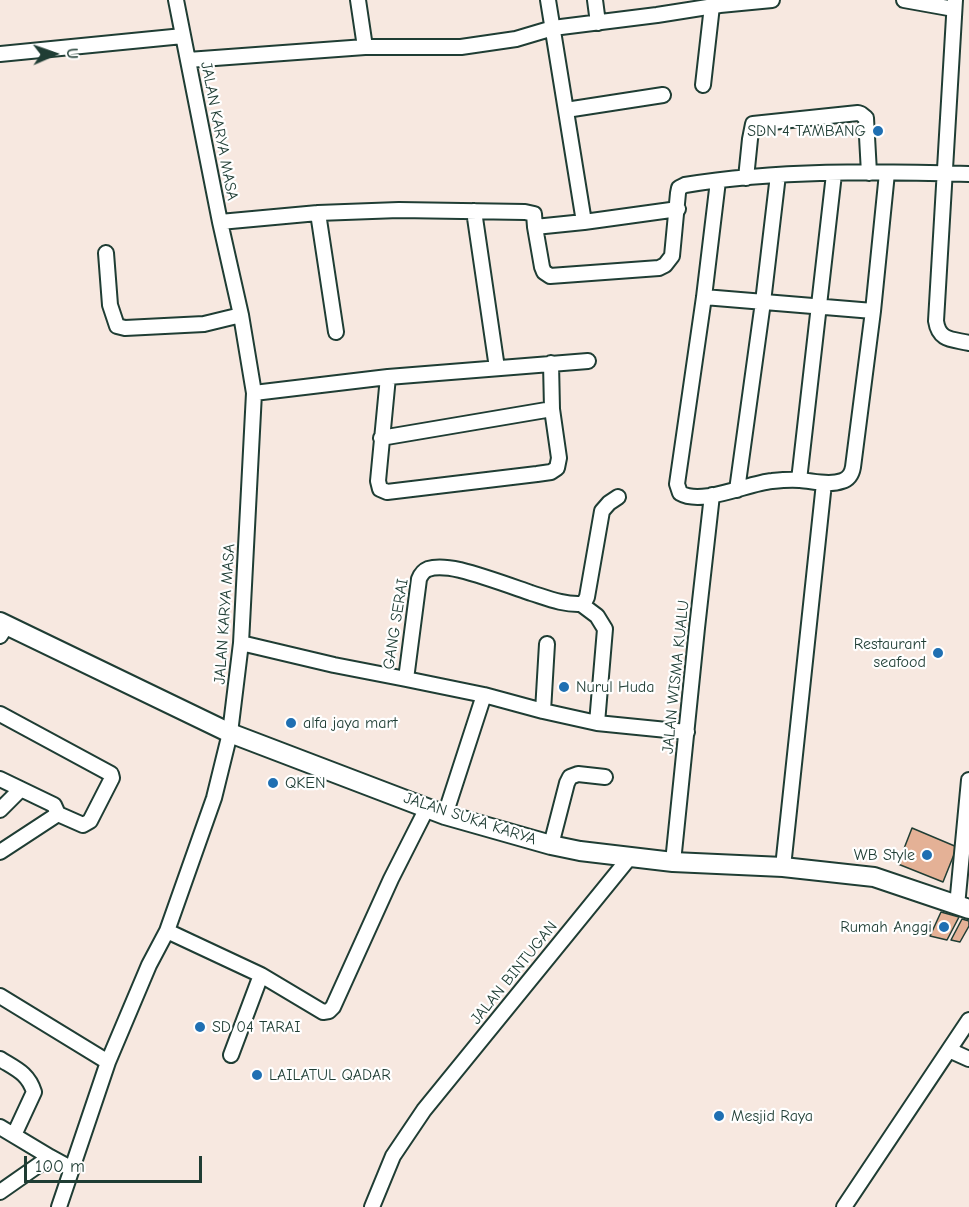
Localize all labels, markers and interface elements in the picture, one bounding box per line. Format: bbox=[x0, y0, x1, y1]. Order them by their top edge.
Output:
north arrow bbox=[24, 24, 84, 84]
text: U bbox=[63, 48, 81, 59]
street label: JALAN KARYA MASA bbox=[196, 60, 242, 202]
place label: SDN 4 TAMBANG bbox=[747, 121, 866, 141]
marker: SDN 4 TAMBANG bbox=[871, 124, 885, 138]
street label: JALAN KARYA MASA bbox=[211, 543, 239, 685]
street label: GANG SERAI bbox=[379, 577, 413, 671]
street label: JALAN WISMA KUALU bbox=[658, 599, 694, 755]
place label: Restaurant seafood bbox=[854, 634, 926, 672]
marker: Restaurant seafood bbox=[931, 646, 945, 660]
place label: Nurul Huda bbox=[576, 677, 655, 697]
marker: Nurul Huda bbox=[557, 680, 571, 694]
place label: alfa jaya mart bbox=[303, 713, 397, 733]
marker: alfa jaya mart bbox=[284, 716, 298, 730]
place label: QKEN bbox=[285, 773, 325, 793]
marker: QKEN bbox=[266, 776, 280, 790]
street label: JALAN SUKA KARYA bbox=[401, 788, 539, 850]
place label: WB Style bbox=[854, 845, 915, 865]
marker: WB Style bbox=[920, 848, 934, 862]
place label: Rumah Anggi bbox=[840, 917, 932, 937]
street label: JALAN BINTUGAN bbox=[467, 918, 561, 1028]
marker: Rumah Anggi bbox=[937, 920, 951, 934]
place label: SD 04 TARAI bbox=[212, 1017, 300, 1037]
marker: SD 04 TARAI bbox=[193, 1020, 207, 1034]
place label: LAILATUL QADAR bbox=[269, 1065, 391, 1085]
marker: LAILATUL QADAR bbox=[250, 1068, 264, 1082]
place label: Mesjid Raya bbox=[731, 1106, 813, 1126]
marker: Mesjid Raya bbox=[712, 1109, 726, 1123]
scale bar bbox=[27, 1144, 206, 1182]
text: 100 m bbox=[35, 1156, 85, 1177]

